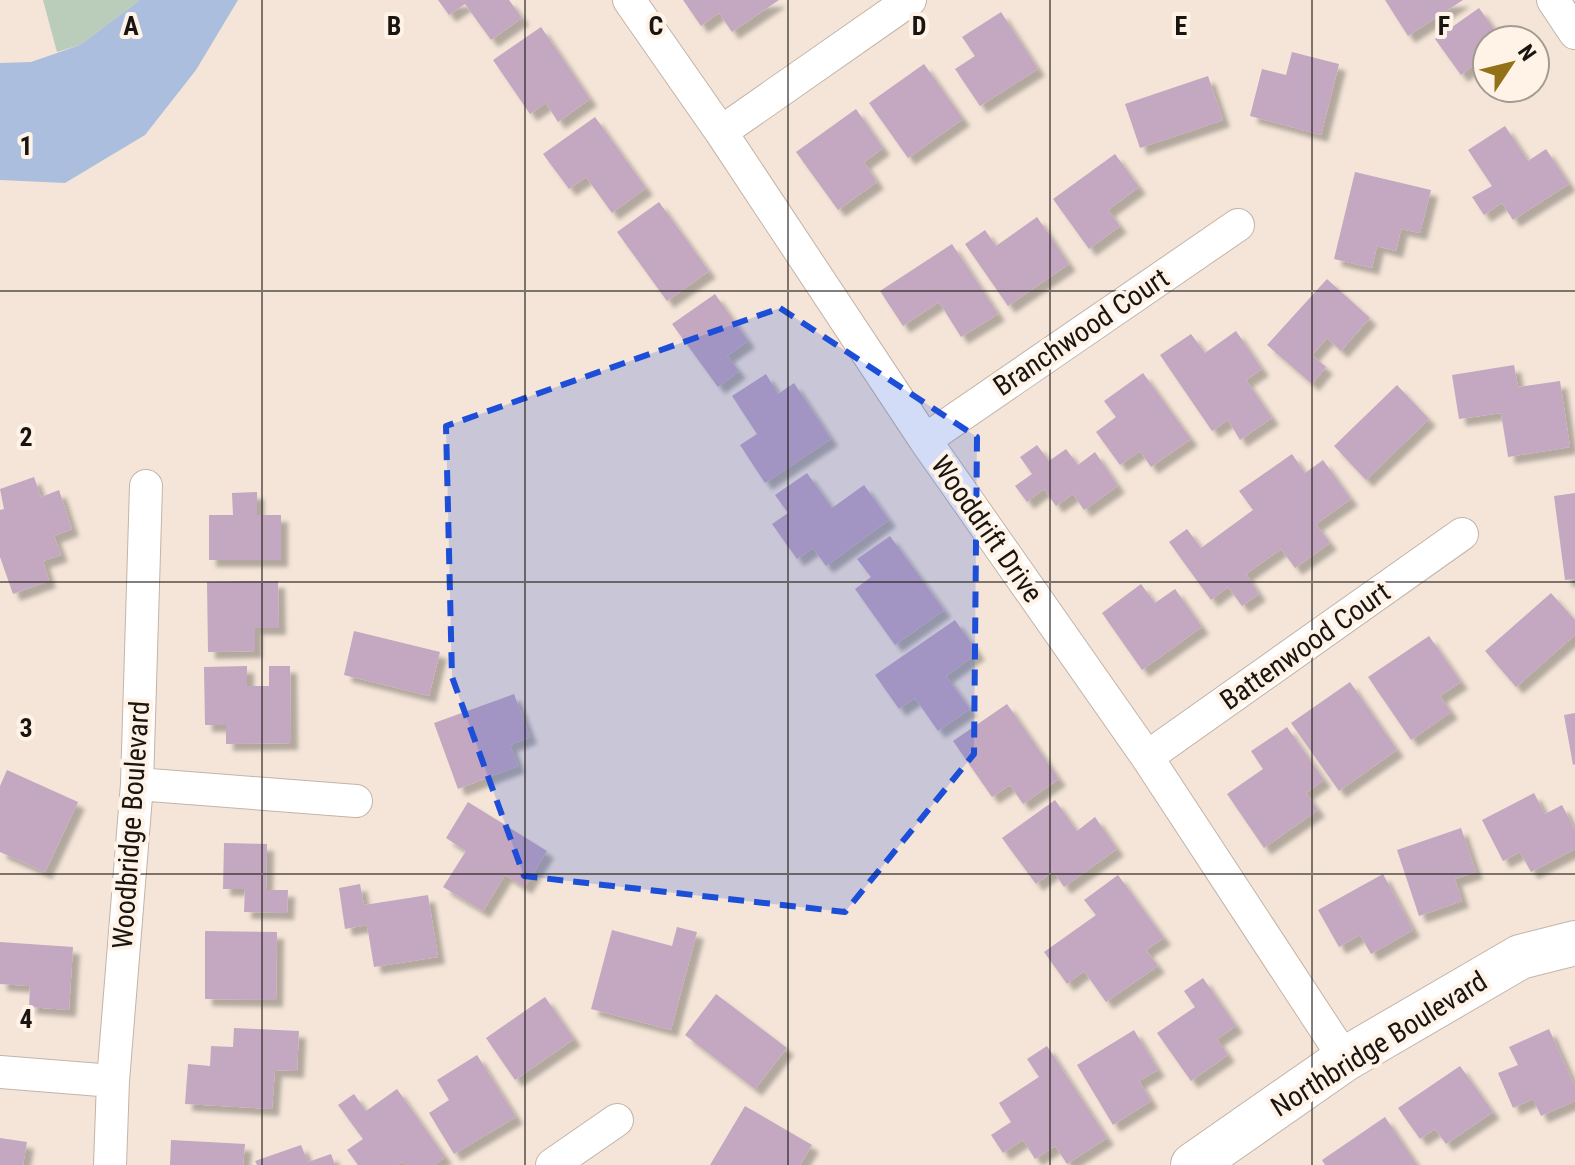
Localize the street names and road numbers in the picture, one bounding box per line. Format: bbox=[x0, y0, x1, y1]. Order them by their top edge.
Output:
street label: Branchwood Court bbox=[987, 261, 1175, 403]
street label: Wooddrift Drive bbox=[924, 449, 1050, 609]
street label: Battenwood Court bbox=[1214, 575, 1396, 717]
street label: Woodbridge Boulevard bbox=[106, 700, 156, 950]
street label: Northbridge Boulevard bbox=[1265, 964, 1493, 1124]

